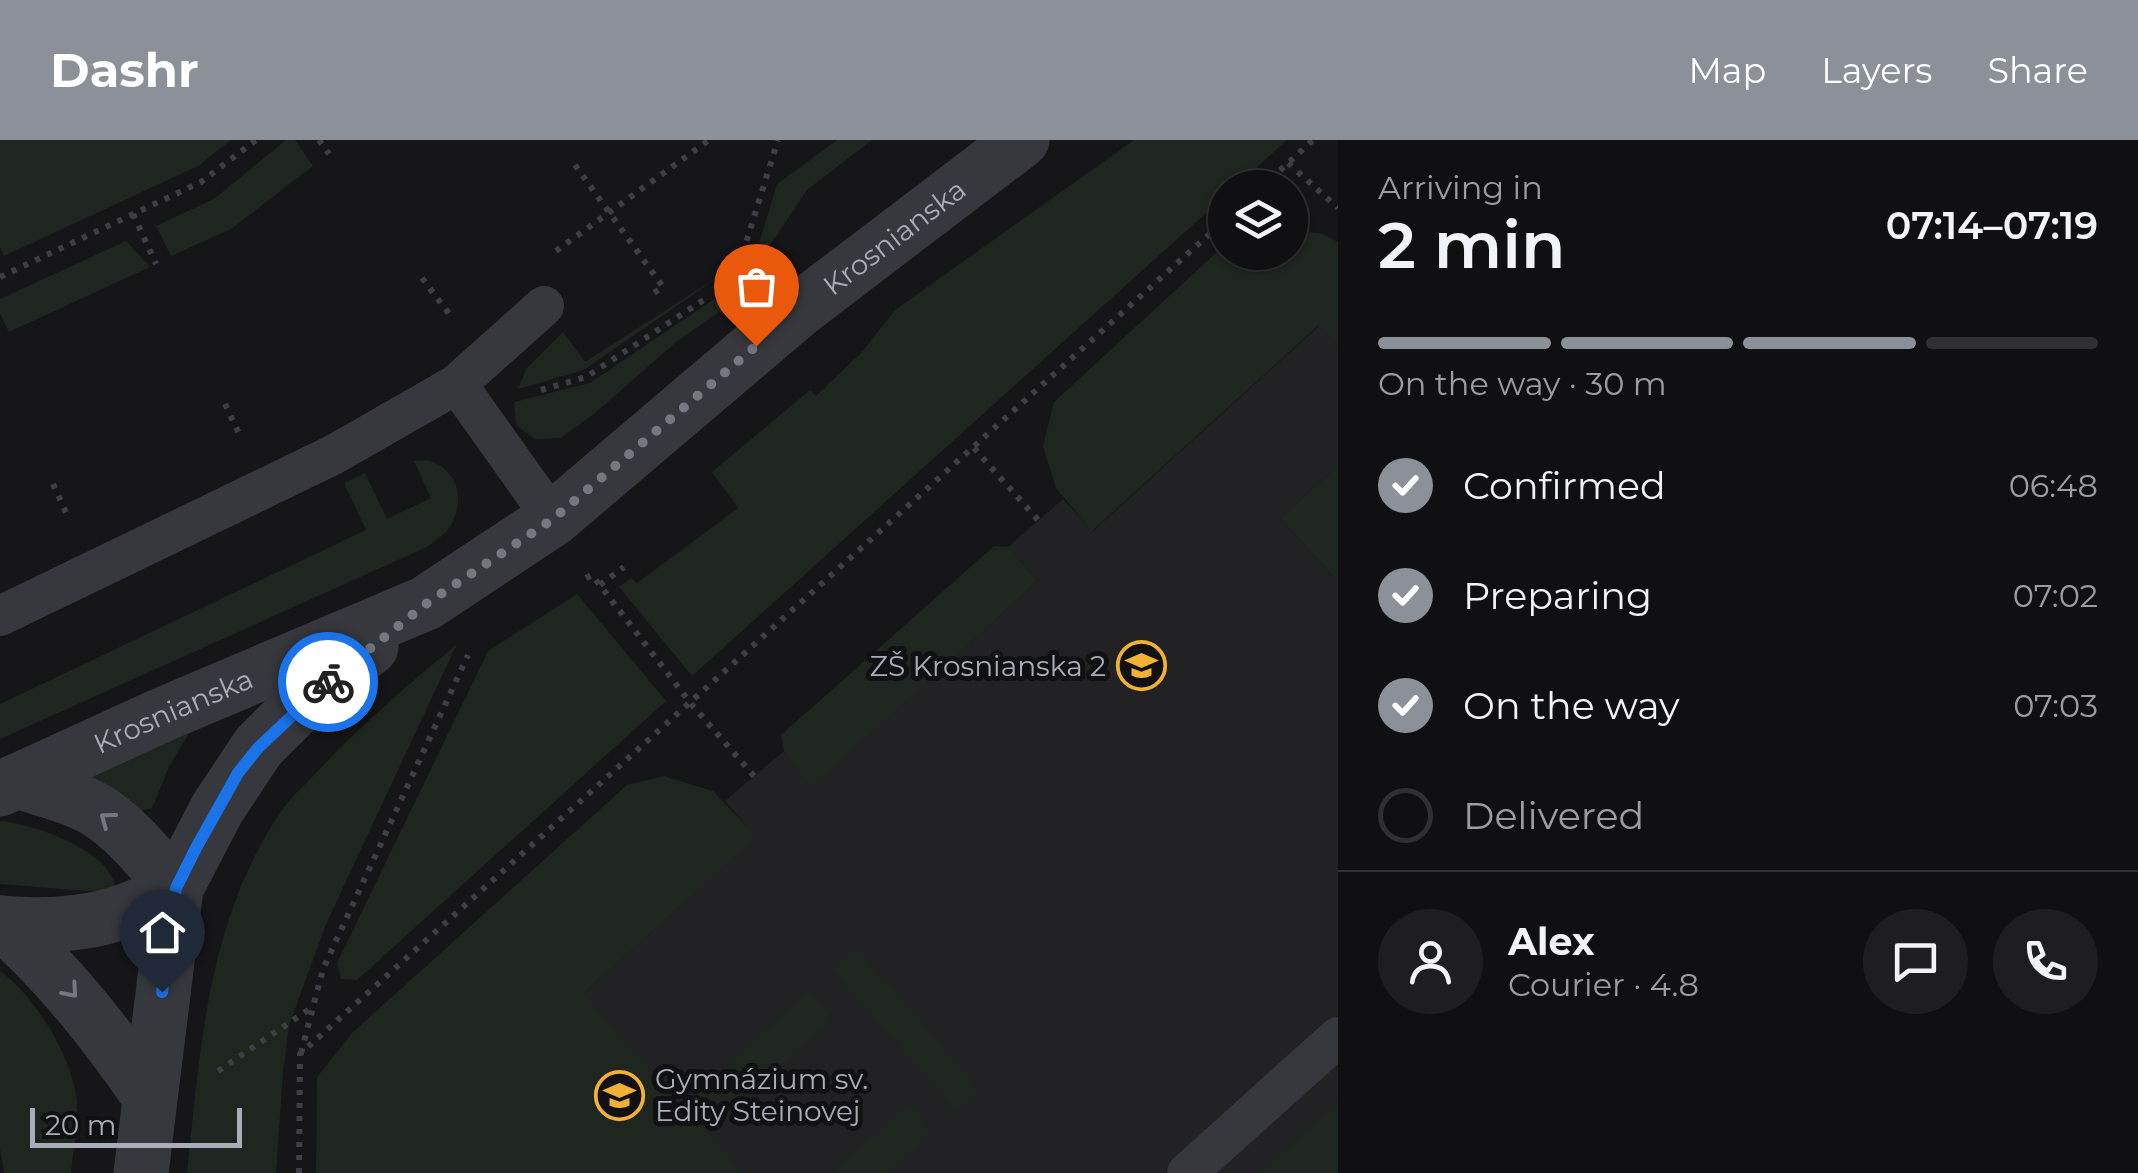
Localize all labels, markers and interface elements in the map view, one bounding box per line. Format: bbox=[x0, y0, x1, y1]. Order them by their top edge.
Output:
text: Dashr bbox=[50, 41, 199, 99]
text: Map bbox=[1688, 49, 1766, 92]
text: Layers bbox=[1821, 49, 1932, 92]
text: Share bbox=[1987, 49, 2088, 92]
text: Arriving in bbox=[1378, 168, 1543, 207]
map controls bbox=[1208, 170, 1308, 270]
button: layers bbox=[1208, 170, 1308, 270]
street label: Krosnianska bbox=[816, 172, 972, 302]
text: 07:14–07:19 bbox=[1886, 202, 2098, 249]
text: 2 min bbox=[1378, 205, 1566, 284]
pin bbox=[714, 244, 799, 347]
icon: bag bbox=[729, 259, 784, 314]
text: On the way · 30 m bbox=[1378, 364, 1667, 403]
icon: check bbox=[1378, 458, 1433, 513]
text: Confirmed bbox=[1463, 462, 1666, 509]
text: 06:48 bbox=[2009, 466, 2098, 505]
icon: check bbox=[1378, 568, 1433, 623]
text: Preparing bbox=[1463, 572, 1652, 619]
text: 07:02 bbox=[2013, 576, 2098, 615]
courier bbox=[278, 632, 378, 732]
school or university icon: ZŠ Krosnianska 2 bbox=[1115, 640, 1167, 692]
place label: ZŠ Krosnianska 2 bbox=[870, 649, 1106, 683]
icon: bike bbox=[301, 655, 356, 710]
street label: Krosnianska bbox=[88, 661, 258, 761]
icon: check bbox=[1378, 678, 1433, 733]
text: On the way bbox=[1463, 682, 1680, 729]
text: 07:03 bbox=[2013, 686, 2098, 725]
text: Delivered bbox=[1463, 792, 1644, 839]
one-way arrow bbox=[100, 814, 118, 831]
pin bbox=[120, 890, 205, 993]
icon: home bbox=[135, 905, 190, 960]
button: person bbox=[1378, 909, 1483, 1014]
button: chat bbox=[1863, 909, 1968, 1014]
button: phone bbox=[1993, 909, 2098, 1014]
text: Alex bbox=[1508, 918, 1595, 965]
text: Courier · 4.8 bbox=[1508, 965, 1699, 1004]
one-way arrow bbox=[59, 980, 77, 998]
place label: Gymnázium sv. Edity Steinovej bbox=[655, 1062, 868, 1128]
school or university icon: Gymnázium sv. Edity Steinovej bbox=[594, 1069, 646, 1121]
scale bar bbox=[30, 1103, 242, 1148]
text: 20 m bbox=[45, 1108, 116, 1142]

